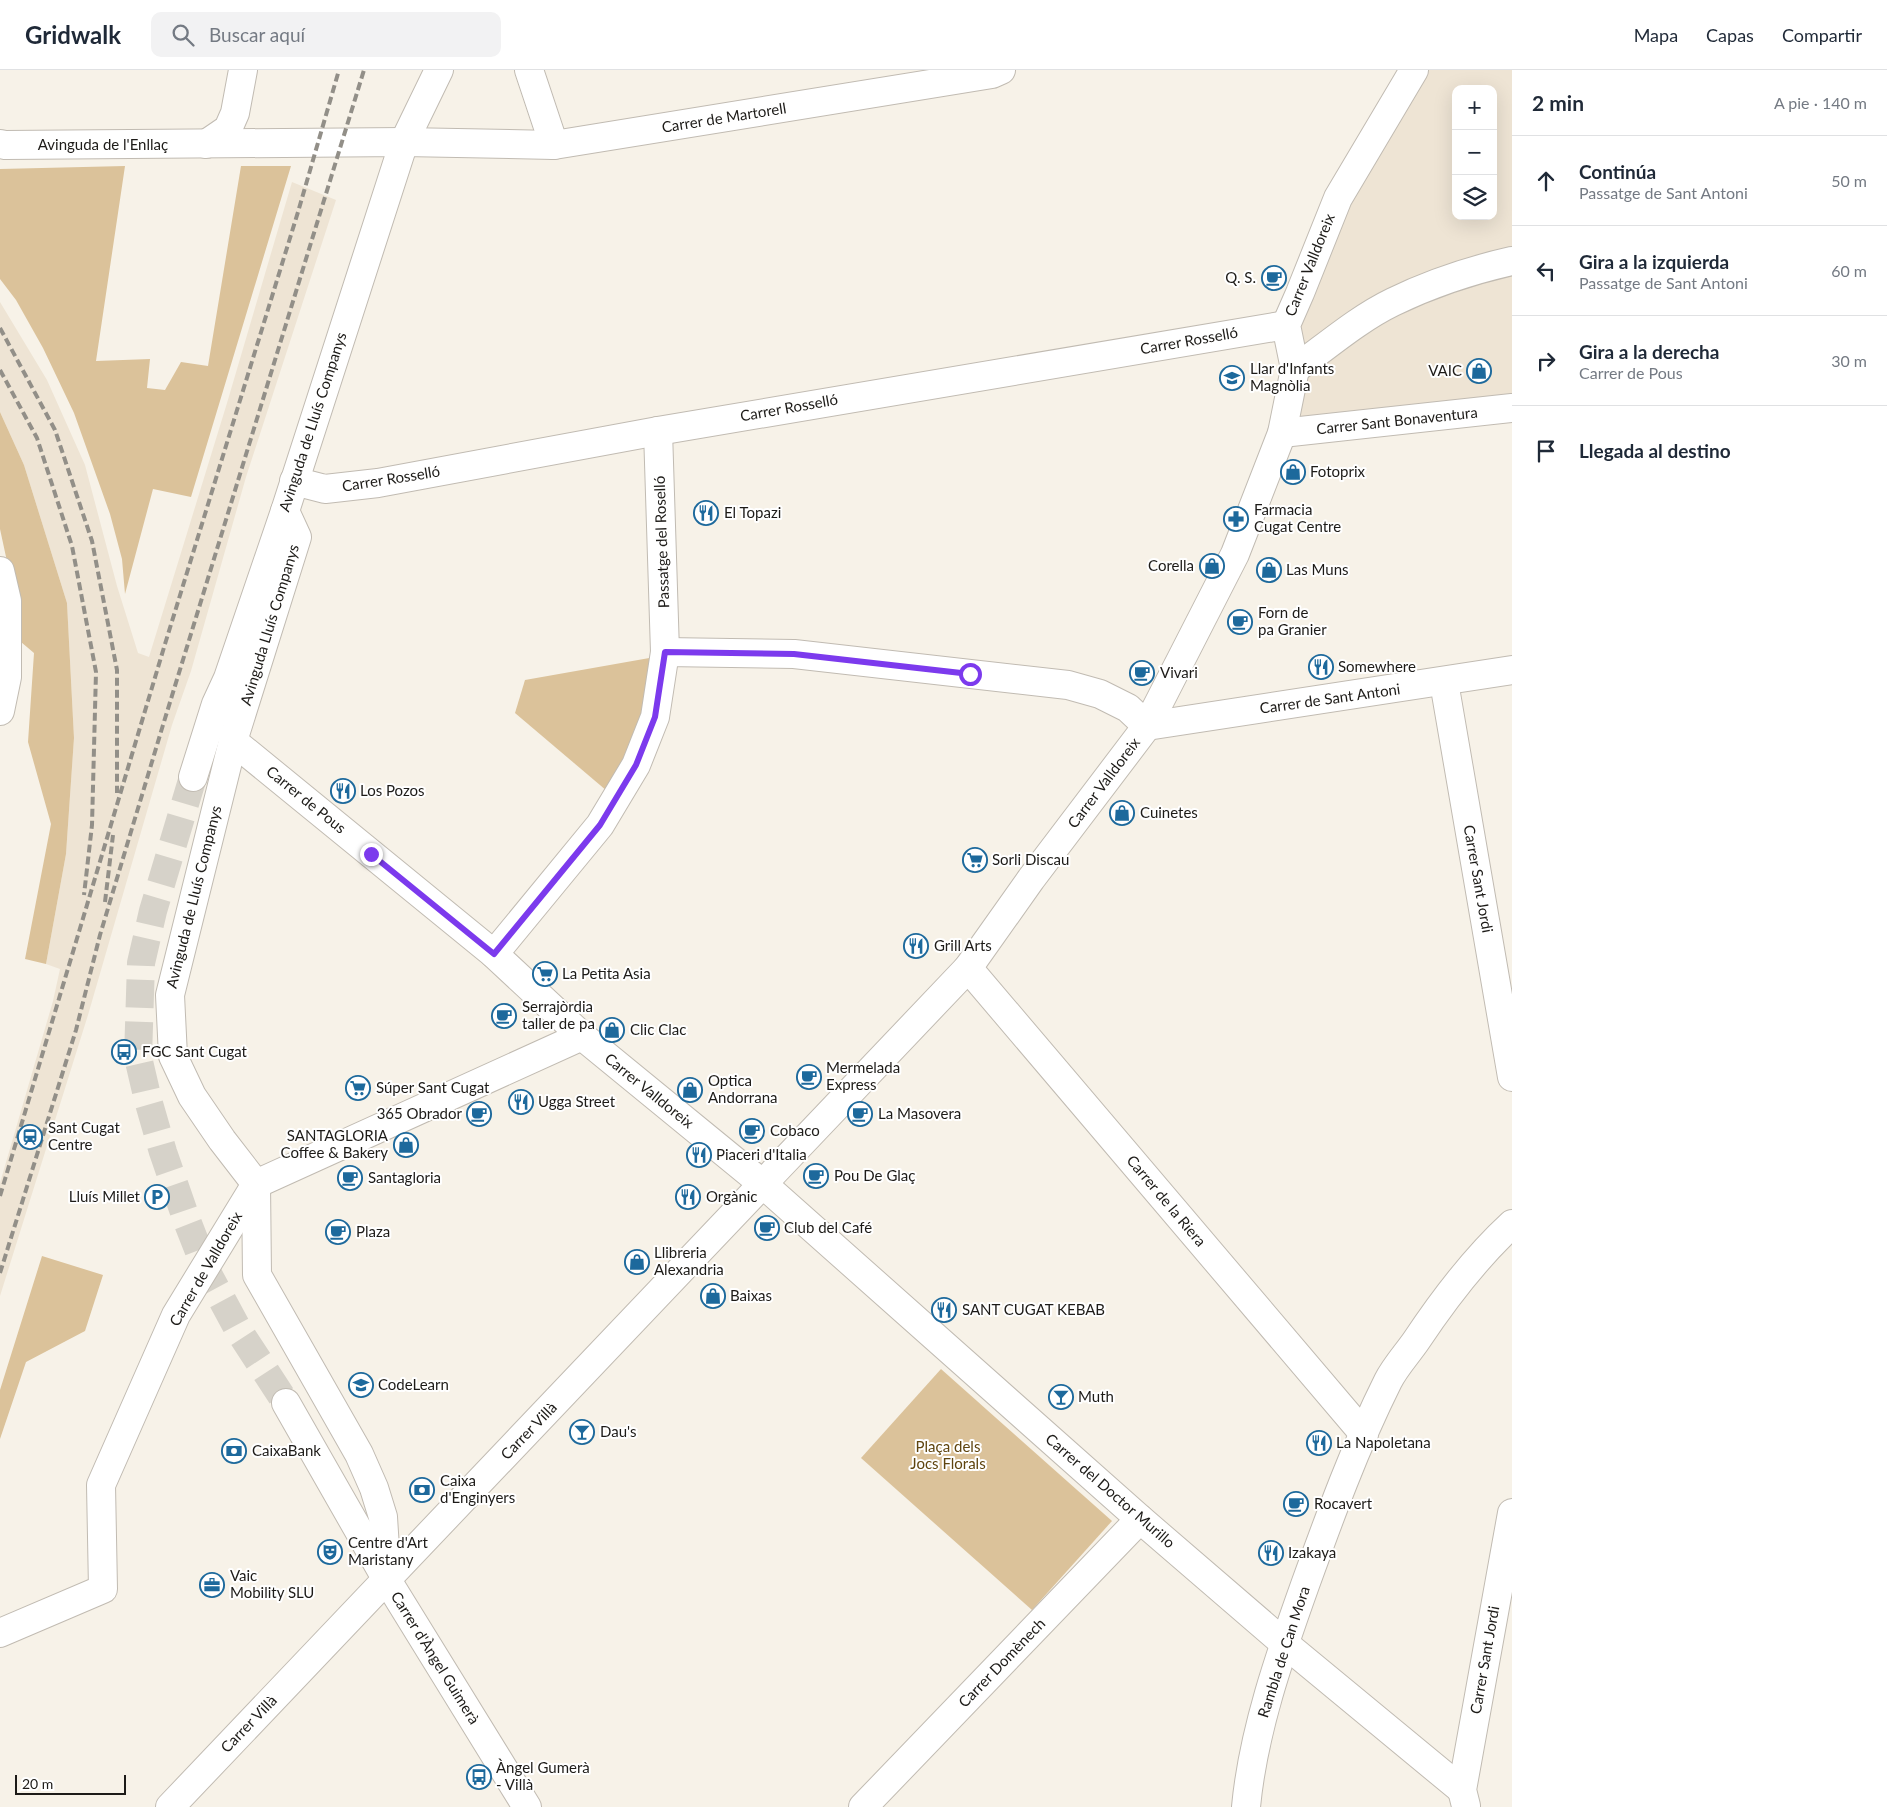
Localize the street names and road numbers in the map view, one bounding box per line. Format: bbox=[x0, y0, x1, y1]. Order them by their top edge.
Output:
street label: Carrer de Martorell bbox=[660, 98, 787, 136]
street label: Avinguda de l'Enllaç bbox=[38, 135, 168, 153]
street label: Carrer Valldoreix bbox=[1280, 210, 1338, 319]
street label: Carrer Rosselló bbox=[1139, 323, 1239, 357]
street label: Avinguda de Lluís Companys bbox=[274, 330, 350, 514]
street label: Carrer Rosselló bbox=[739, 390, 839, 424]
street label: Carrer Sant Bonaventura bbox=[1315, 403, 1478, 437]
street label: Carrer Rosselló bbox=[341, 461, 441, 495]
street label: Passatge del Roselló bbox=[650, 476, 672, 609]
street label: Avinguda Lluís Companys bbox=[236, 542, 302, 707]
street label: Carrer de Sant Antoni bbox=[1258, 679, 1401, 717]
street label: Carrer Valldoreix bbox=[1063, 733, 1144, 831]
street label: Carrer de Pous bbox=[263, 762, 350, 837]
street label: Avinguda de Lluís Companys bbox=[162, 804, 224, 990]
street label: Carrer Sant Jordi bbox=[1461, 823, 1497, 934]
street label: Carrer Valldoreix bbox=[602, 1049, 698, 1132]
street label: Carrer de la Riera bbox=[1123, 1151, 1210, 1250]
street label: Carrer de Valldoreix bbox=[165, 1208, 246, 1329]
street label: Carrer Villà bbox=[497, 1398, 560, 1463]
street label: Carrer del Doctor Murillo bbox=[1042, 1429, 1179, 1551]
street label: Rambla de Can Mora bbox=[1253, 1584, 1313, 1720]
street label: Carrer d'Àngel Guimerà bbox=[388, 1588, 484, 1727]
street label: Carrer Sant Jordi bbox=[1466, 1604, 1502, 1715]
street label: Carrer Domènech bbox=[954, 1614, 1048, 1711]
street label: Carrer Villà bbox=[217, 1691, 280, 1756]

